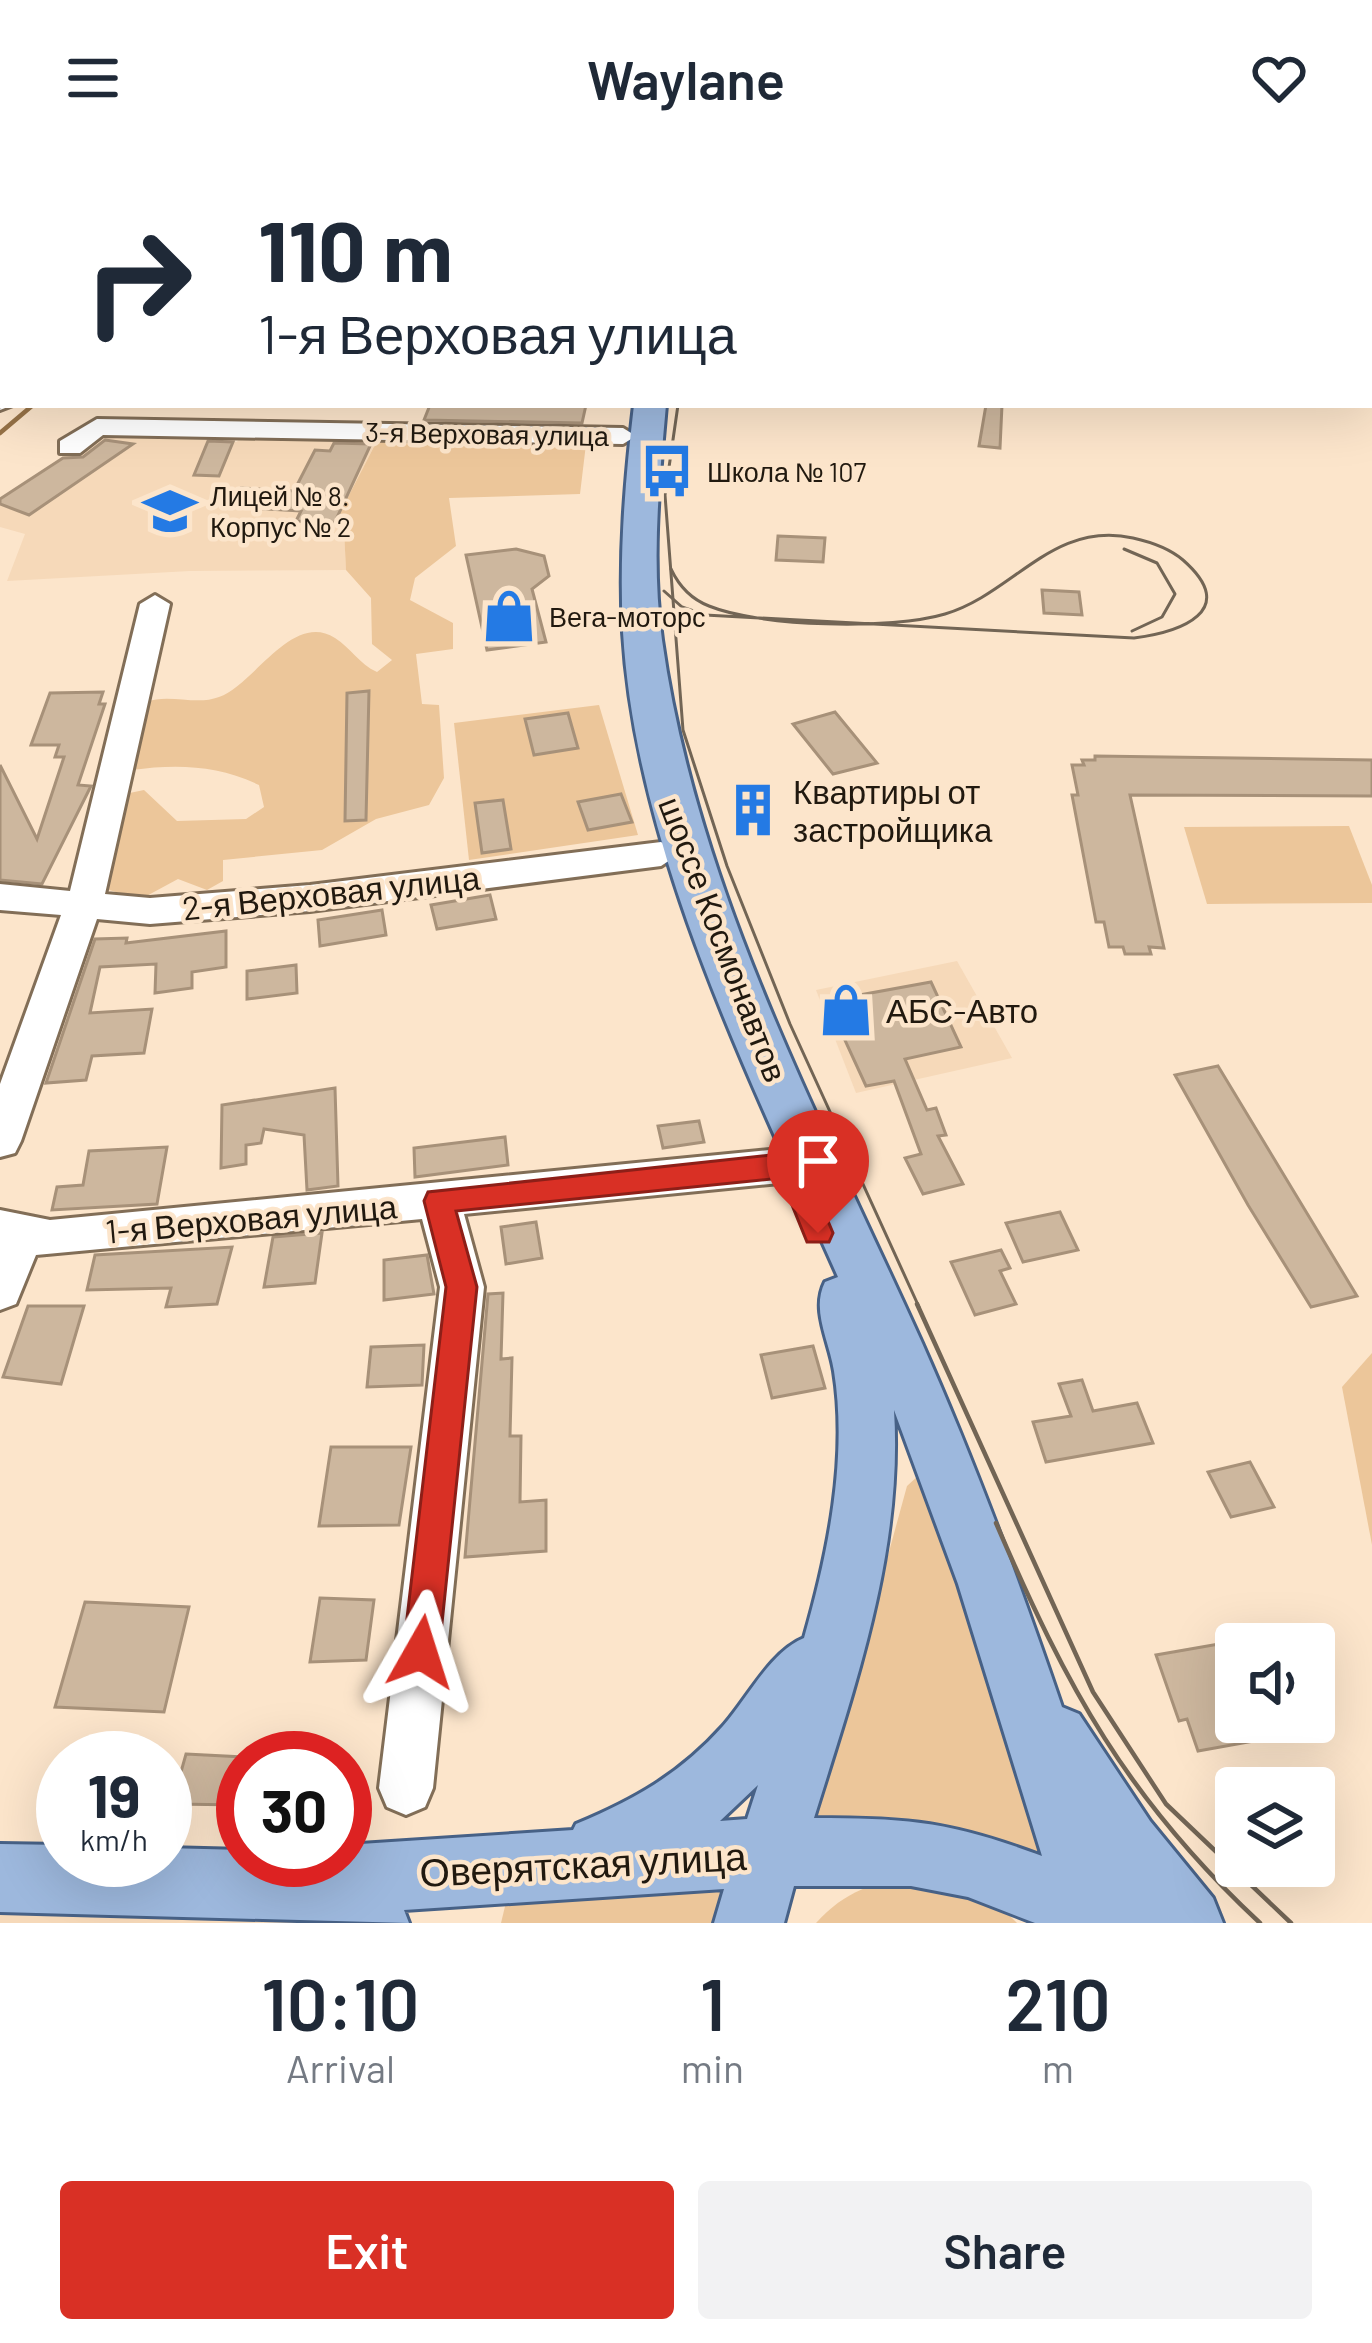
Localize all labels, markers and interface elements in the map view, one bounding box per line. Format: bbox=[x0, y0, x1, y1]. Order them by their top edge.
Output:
icon: menu bbox=[60, 45, 126, 111]
icon: heart bbox=[1246, 45, 1312, 111]
text: Waylane bbox=[587, 46, 785, 111]
text: 110 m bbox=[258, 198, 453, 299]
icon: right bbox=[60, 204, 216, 360]
text: 1-я Верховая улица bbox=[258, 300, 737, 365]
street label: 3-я Верховая улица bbox=[365, 415, 610, 452]
bus stop icon: Школа № 107 bbox=[638, 442, 696, 500]
place label: Школа № 107 bbox=[707, 455, 867, 487]
place label: Лицей № 8. Корпус № 2 bbox=[210, 479, 351, 543]
school or university icon: Лицей № 8. Корпус № 2 bbox=[141, 482, 199, 540]
shop icon: Вега-моторс bbox=[480, 587, 538, 645]
place label: Вега-моторс bbox=[549, 600, 706, 633]
place label: Квартиры от застройщика bbox=[793, 771, 993, 849]
building icon: Квартиры от застройщика bbox=[724, 781, 782, 839]
street label: шоссе Космонавтов bbox=[651, 791, 797, 1087]
street label: 2-я Верховая улица bbox=[180, 856, 482, 928]
shop icon: АБС-Авто bbox=[817, 981, 875, 1039]
place label: АБС-Авто bbox=[886, 990, 1038, 1030]
pin bbox=[767, 1110, 869, 1233]
icon: arrive bbox=[785, 1128, 851, 1194]
street label: 1-я Верховая улица bbox=[104, 1185, 399, 1251]
position arrow bbox=[358, 1589, 484, 1715]
map controls bbox=[1215, 1623, 1335, 1887]
button: sound bbox=[1215, 1623, 1335, 1743]
speed limit sign: 30 bbox=[216, 1731, 372, 1887]
text: 19 bbox=[87, 1758, 141, 1830]
button: layers bbox=[1215, 1767, 1335, 1887]
text: km/h bbox=[80, 1821, 148, 1857]
street label: Оверятская улица bbox=[418, 1831, 748, 1895]
text: 10:10 bbox=[261, 1959, 419, 2045]
text: 1 bbox=[700, 1959, 725, 2045]
text: 210 bbox=[1005, 1959, 1111, 2045]
text: Arrival bbox=[286, 2044, 395, 2091]
text: min bbox=[681, 2044, 744, 2091]
text: m bbox=[1042, 2044, 1074, 2091]
button: Exit bbox=[60, 2181, 674, 2319]
button: Share bbox=[698, 2181, 1312, 2319]

